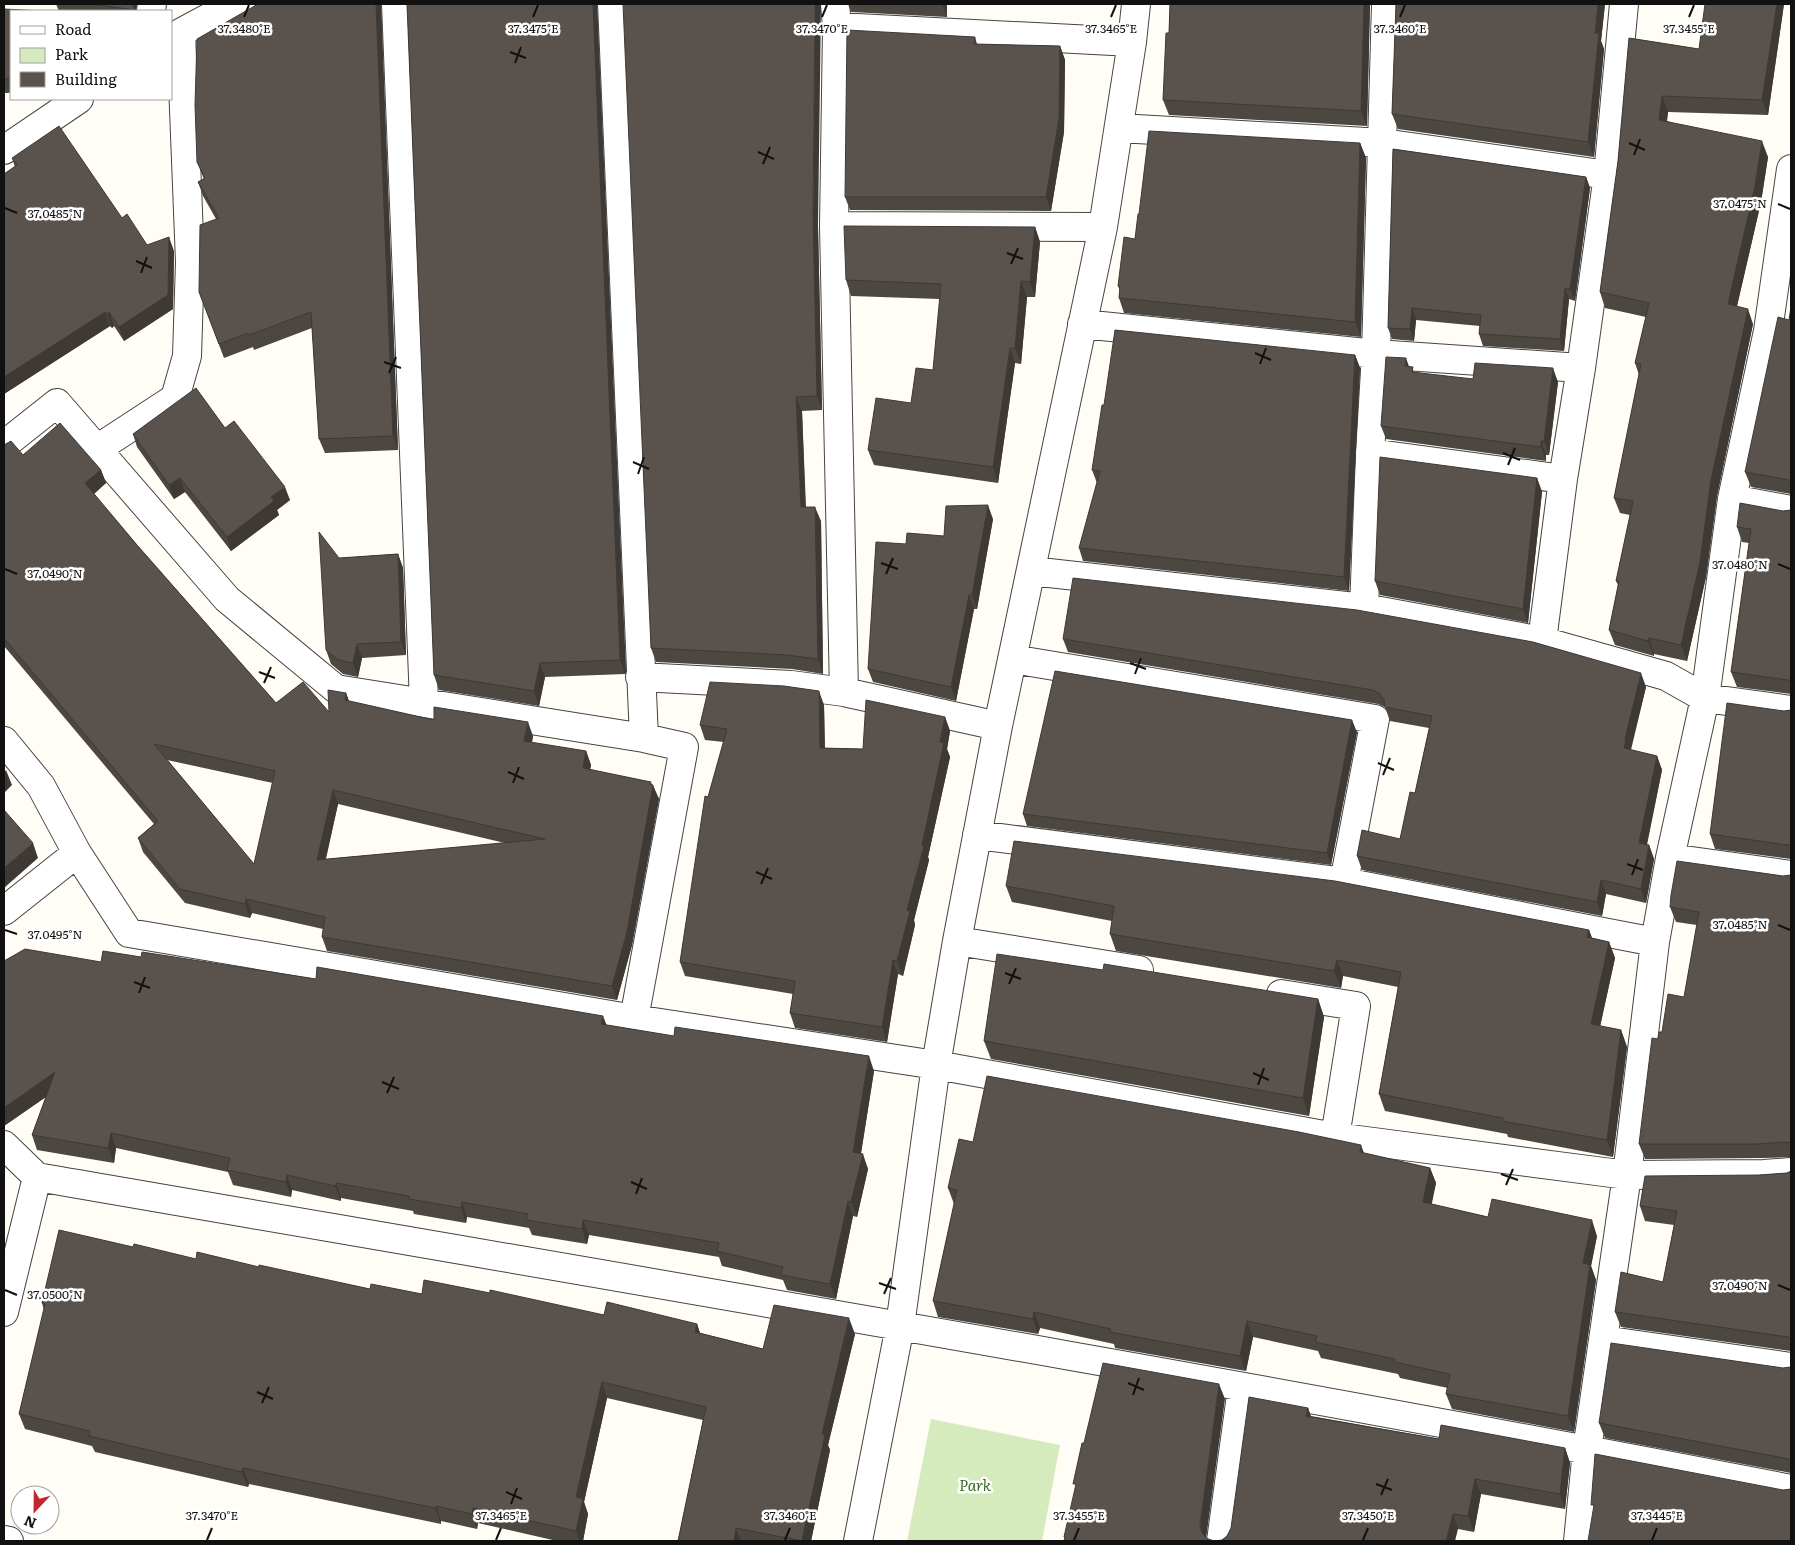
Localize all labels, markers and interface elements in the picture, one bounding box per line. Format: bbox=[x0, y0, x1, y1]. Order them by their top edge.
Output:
legend bbox=[10, 10, 172, 100]
text: Road bbox=[55, 17, 91, 40]
text: 37.3480°E bbox=[217, 19, 271, 37]
text: 37.3475°E bbox=[507, 19, 559, 37]
text: 37.3470°E bbox=[796, 19, 848, 37]
text: 37.3465°E bbox=[1085, 19, 1137, 37]
text: 37.3460°E bbox=[1373, 19, 1427, 37]
text: 37.3455°E bbox=[1663, 19, 1715, 37]
text: Park bbox=[55, 42, 89, 65]
text: Building bbox=[55, 67, 117, 90]
text: 37.0475°N bbox=[1713, 194, 1767, 212]
text: 37.0485°N bbox=[27, 204, 83, 222]
text: 37.0480°N bbox=[1712, 555, 1768, 573]
text: 37.0490°N bbox=[27, 564, 83, 582]
text: 37.0485°N bbox=[1712, 915, 1768, 933]
text: 37.0495°N bbox=[28, 925, 82, 943]
text: 37.0490°N bbox=[1712, 1276, 1768, 1294]
text: 37.0500°N bbox=[27, 1285, 83, 1303]
park label: Park bbox=[959, 1473, 992, 1496]
north arrow bbox=[10, 1485, 60, 1535]
text: 37.3470°E bbox=[186, 1506, 238, 1524]
text: 37.3465°E bbox=[475, 1506, 527, 1524]
text: 37.3460°E bbox=[763, 1506, 817, 1524]
text: 37.3455°E bbox=[1053, 1506, 1105, 1524]
text: 37.3450°E bbox=[1342, 1506, 1395, 1524]
text: 37.3445°E bbox=[1631, 1506, 1684, 1524]
text: N bbox=[20, 1511, 39, 1534]

